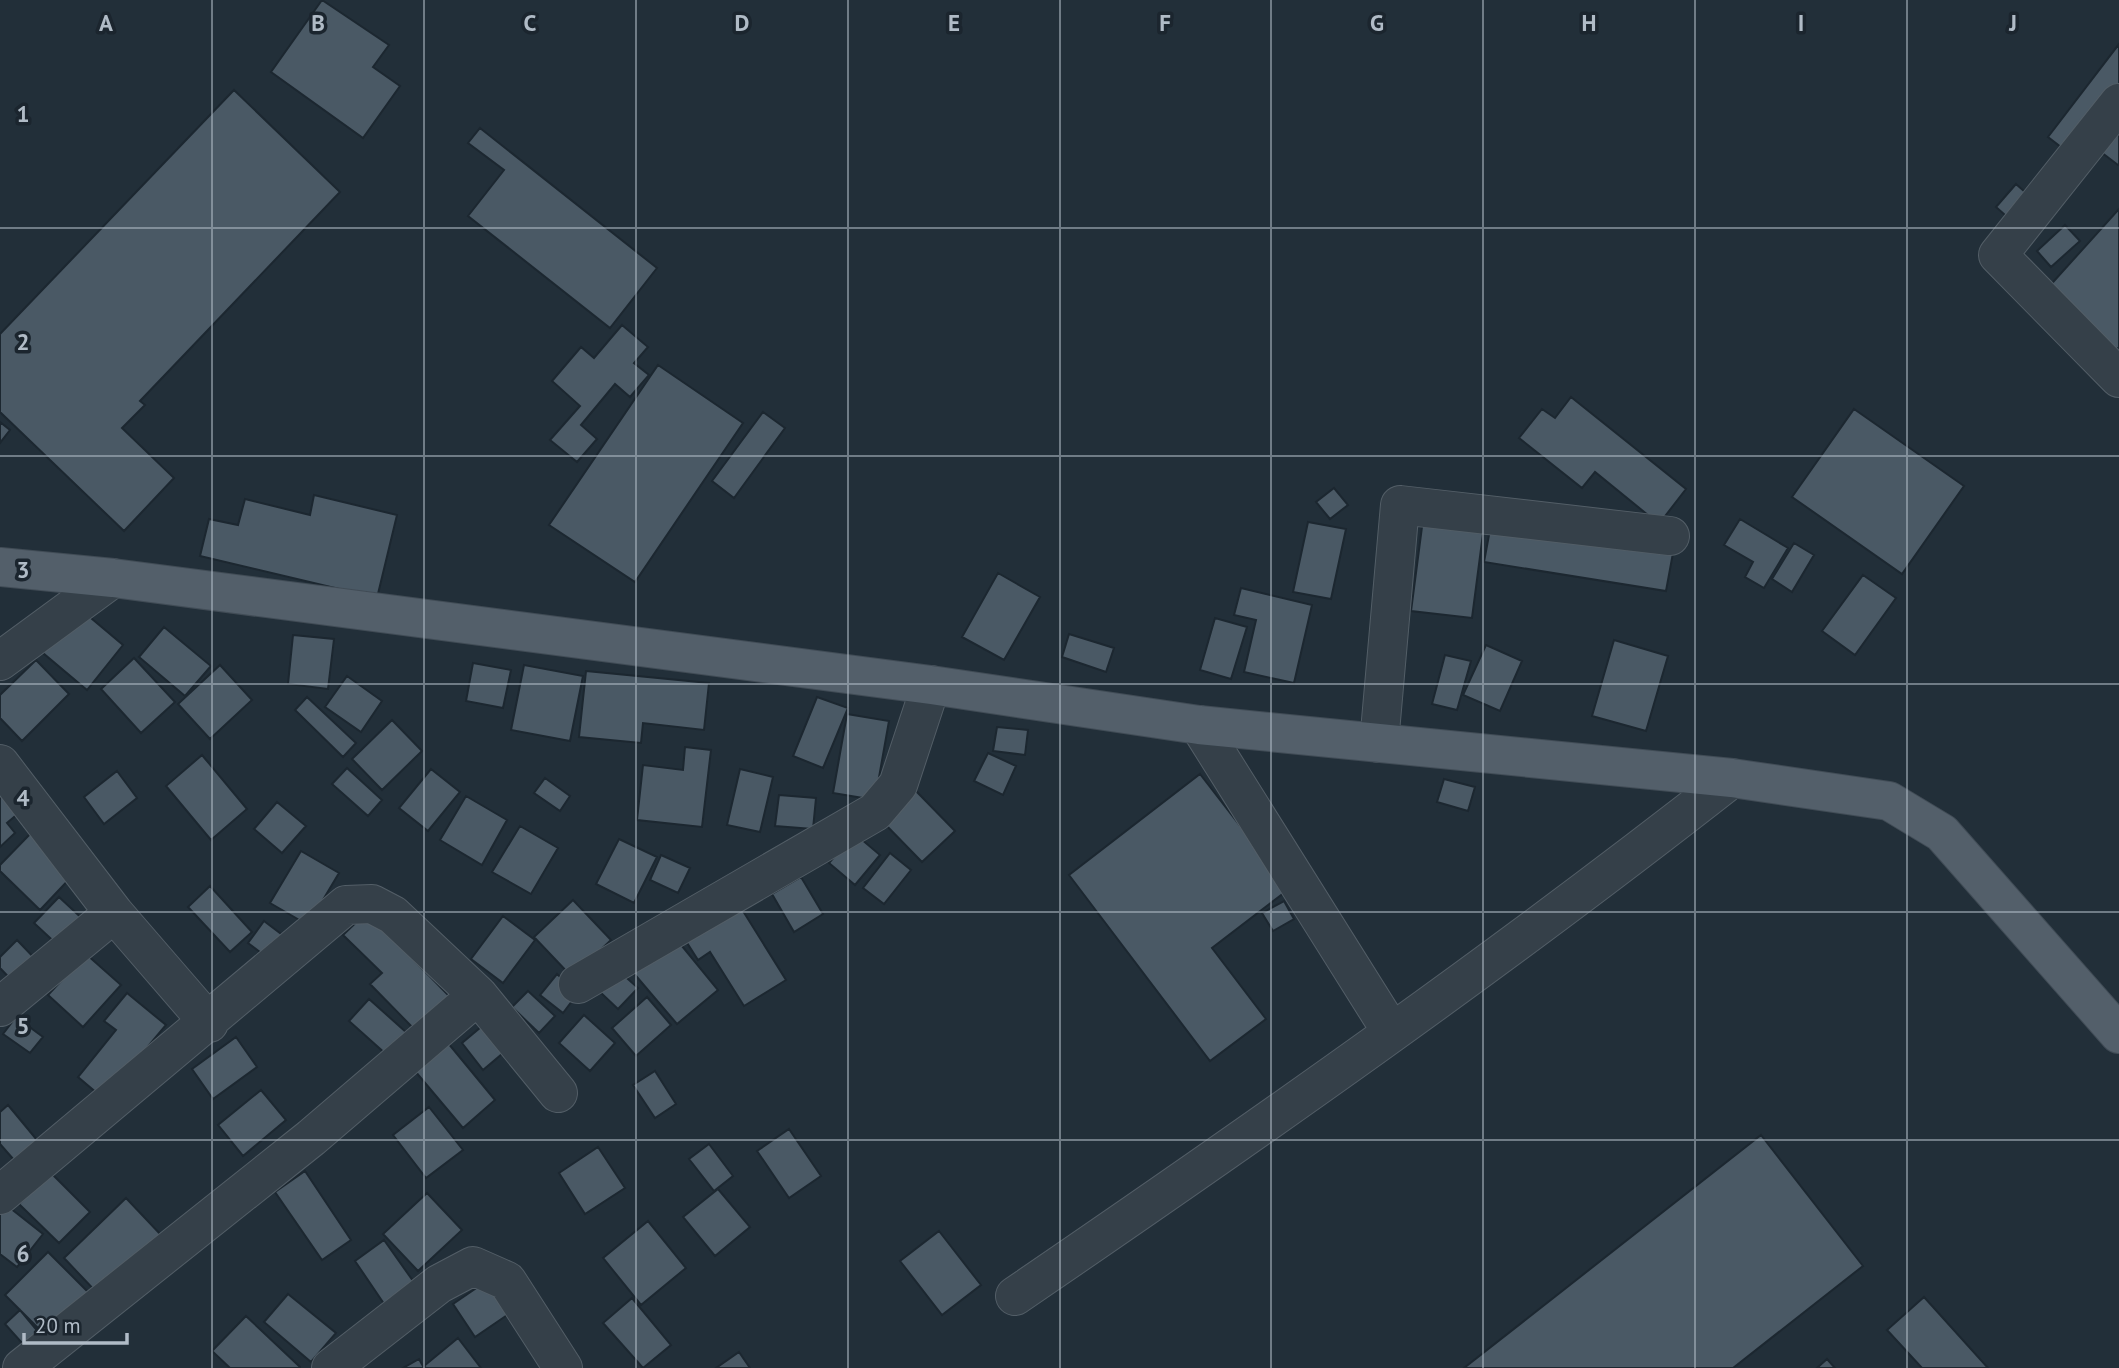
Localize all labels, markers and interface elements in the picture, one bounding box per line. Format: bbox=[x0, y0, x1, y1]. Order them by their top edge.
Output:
text: A bbox=[99, 8, 113, 37]
text: B bbox=[311, 8, 325, 37]
text: C bbox=[524, 8, 537, 37]
text: D bbox=[735, 8, 749, 37]
text: E bbox=[948, 8, 960, 37]
text: F bbox=[1159, 8, 1171, 37]
text: G bbox=[1370, 8, 1384, 37]
text: H bbox=[1582, 8, 1596, 37]
text: I bbox=[1798, 8, 1804, 37]
text: J bbox=[2008, 8, 2017, 37]
text: 1 bbox=[16, 99, 30, 128]
text: 2 bbox=[16, 327, 30, 356]
text: 3 bbox=[16, 555, 30, 584]
text: 4 bbox=[16, 783, 30, 812]
text: 5 bbox=[16, 1011, 30, 1040]
text: 6 bbox=[16, 1239, 30, 1268]
scale bar bbox=[24, 1302, 128, 1346]
text: 20 m bbox=[35, 1312, 81, 1339]

